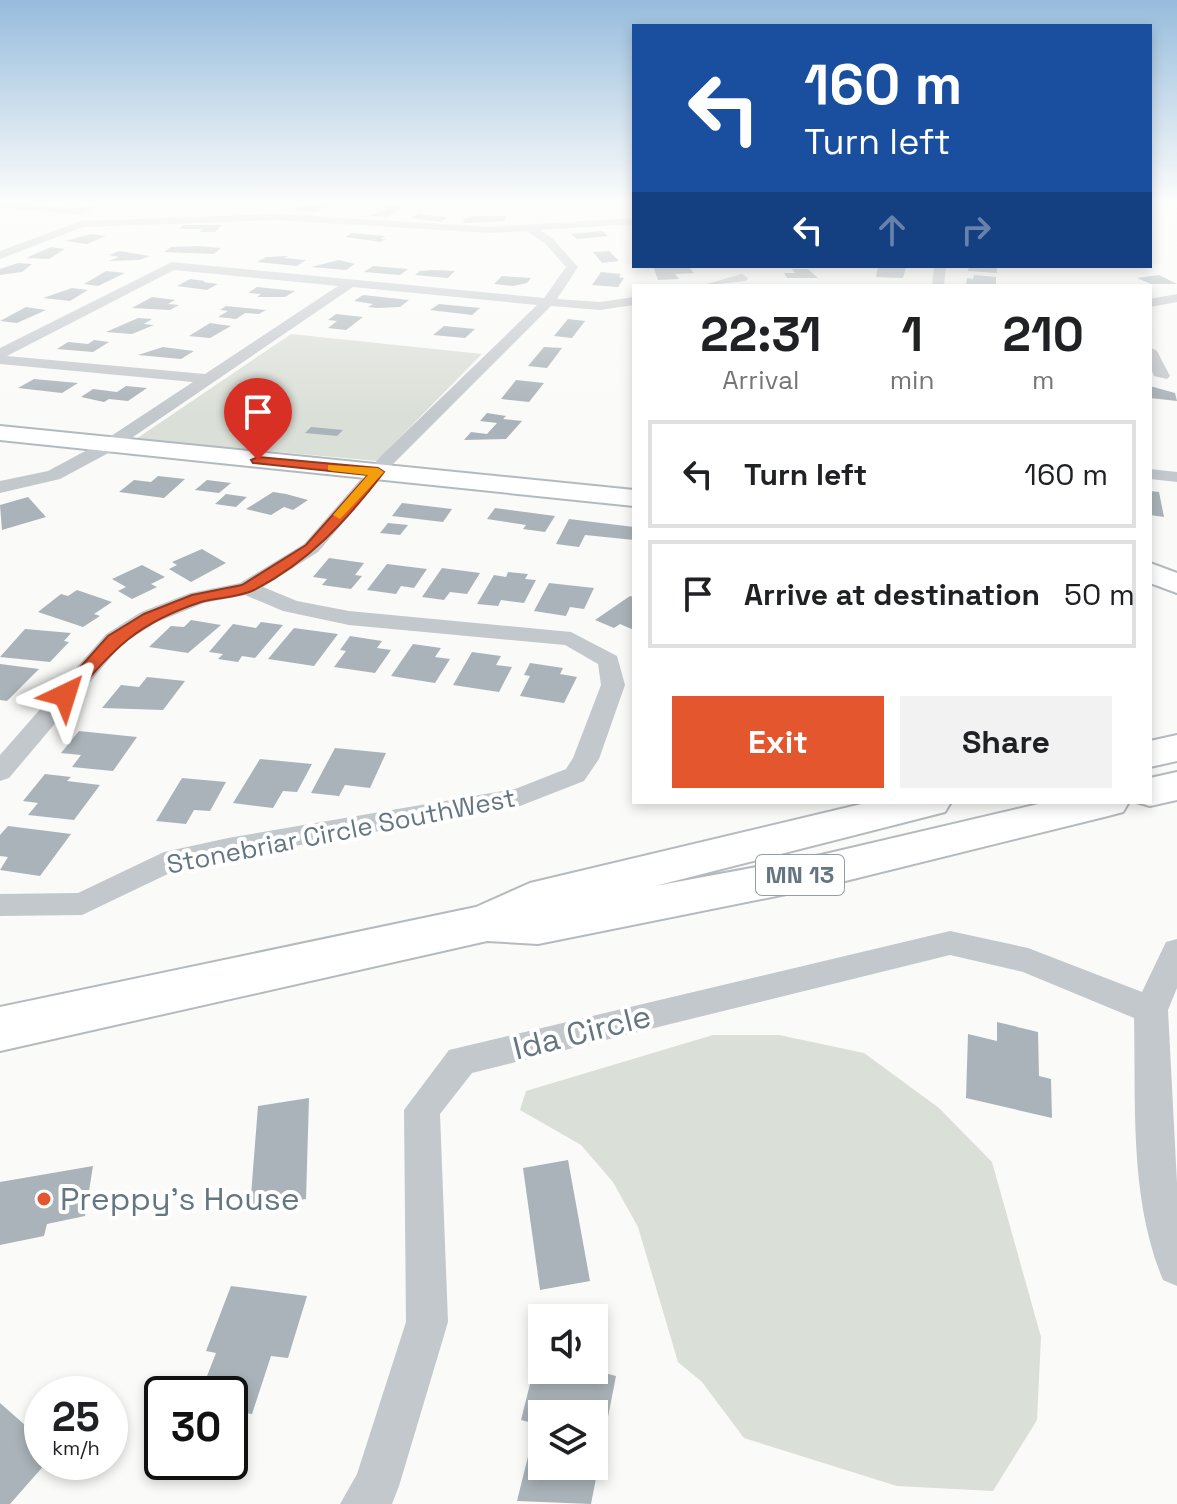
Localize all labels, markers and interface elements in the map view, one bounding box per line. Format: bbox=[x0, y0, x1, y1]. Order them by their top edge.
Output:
text: 160 m bbox=[804, 49, 962, 120]
icon: left bbox=[672, 56, 776, 160]
text: Turn left bbox=[804, 119, 951, 165]
icon: left bbox=[786, 208, 830, 252]
icon: ahead bbox=[870, 208, 914, 252]
icon: right bbox=[954, 208, 998, 252]
text: 22:31 bbox=[700, 304, 822, 365]
text: 1 bbox=[901, 304, 923, 365]
text: 210 bbox=[1003, 304, 1084, 365]
text: Arrival bbox=[722, 363, 799, 397]
text: min bbox=[890, 363, 934, 397]
text: m bbox=[1032, 363, 1054, 397]
pin bbox=[224, 378, 292, 460]
icon: arrive bbox=[236, 390, 280, 434]
icon: left bbox=[676, 452, 720, 496]
text: Turn left bbox=[744, 455, 867, 494]
text: 160 m bbox=[1024, 455, 1108, 494]
icon: arrive bbox=[676, 572, 720, 616]
text: Arrive at destination bbox=[744, 575, 1040, 614]
text: 50 m bbox=[1064, 575, 1135, 614]
position arrow bbox=[23, 653, 107, 737]
button: Exit bbox=[672, 696, 884, 788]
button: Share bbox=[900, 696, 1112, 788]
street label: Stonebriar Circle SouthWest bbox=[164, 780, 518, 882]
road number: MN 13 bbox=[756, 855, 844, 895]
street label: Ida Circle bbox=[509, 996, 655, 1068]
place label: Preppy's House bbox=[60, 1179, 300, 1219]
marker: Preppy's House bbox=[35, 1190, 53, 1208]
map controls bbox=[528, 1304, 608, 1480]
button: sound bbox=[528, 1304, 608, 1384]
speed limit sign: 30 bbox=[144, 1376, 248, 1480]
text: 25 bbox=[52, 1392, 100, 1443]
button: layers bbox=[528, 1400, 608, 1480]
text: km/h bbox=[52, 1435, 100, 1461]

